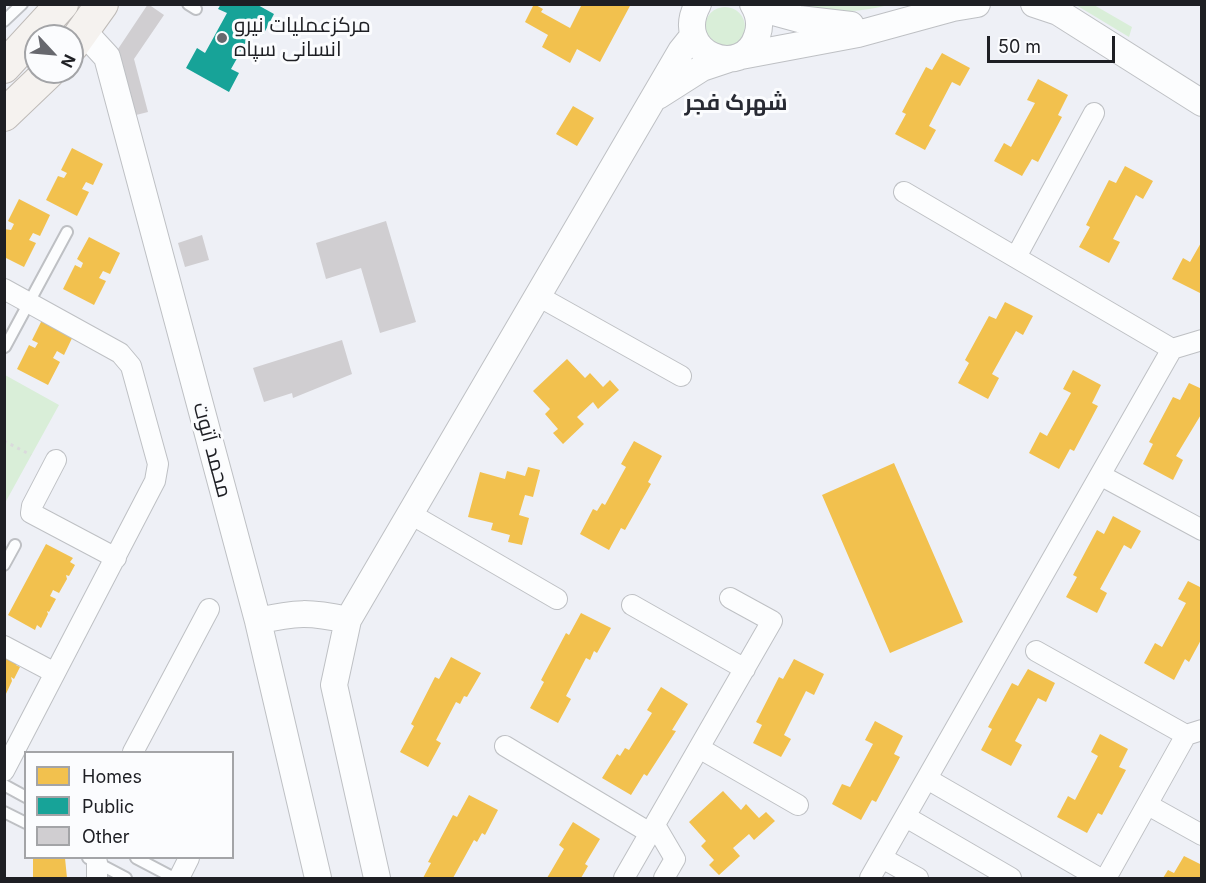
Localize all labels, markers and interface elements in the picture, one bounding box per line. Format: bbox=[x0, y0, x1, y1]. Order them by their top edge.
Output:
place label: مرکزعملیات نیرو انسانی سپاه bbox=[234, 13, 371, 63]
north arrow bbox=[24, 24, 84, 84]
scale bar bbox=[990, 24, 1118, 62]
marker: مرکزعملیات نیرو انسانی سپاه bbox=[215, 31, 229, 45]
text: 50 m bbox=[998, 36, 1041, 57]
text: N bbox=[57, 51, 80, 71]
district label: شهرک فجر bbox=[685, 90, 787, 116]
street label: محمد آتوت bbox=[187, 400, 237, 500]
legend bbox=[24, 751, 234, 859]
text: Homes bbox=[82, 766, 142, 787]
text: Public bbox=[82, 796, 134, 817]
text: Other bbox=[82, 826, 130, 847]

